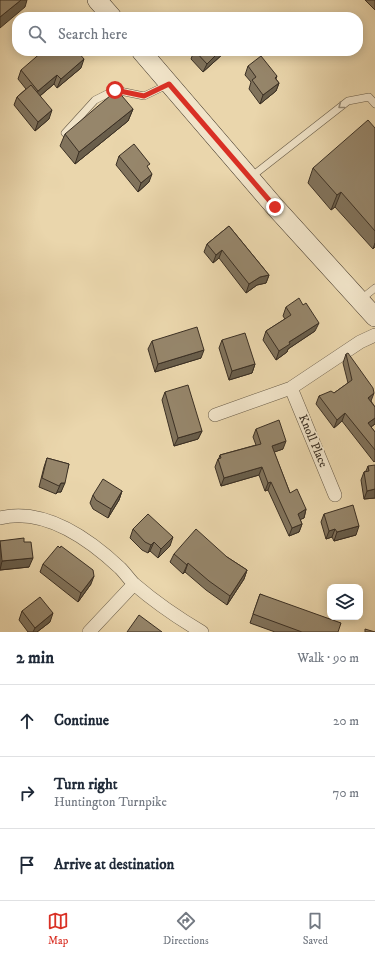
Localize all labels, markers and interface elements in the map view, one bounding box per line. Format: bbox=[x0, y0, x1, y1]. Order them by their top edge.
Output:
search box bbox=[12, 12, 363, 56]
icon: search bbox=[26, 23, 48, 45]
text: Search here bbox=[58, 25, 127, 44]
route start bbox=[106, 81, 124, 99]
one-way arrow bbox=[339, 101, 346, 108]
route end bbox=[266, 198, 284, 216]
street label: Knoll Place bbox=[295, 412, 331, 470]
map controls bbox=[327, 584, 363, 620]
button: layers bbox=[327, 584, 363, 620]
text: 2 min bbox=[16, 647, 54, 669]
text: Walk · 90 m bbox=[297, 650, 359, 666]
icon: ahead bbox=[16, 710, 38, 732]
text: Continue bbox=[54, 711, 109, 730]
text: 20 m bbox=[333, 713, 359, 729]
text: Turn right bbox=[54, 775, 117, 794]
icon: right bbox=[16, 782, 38, 804]
text: 70 m bbox=[333, 785, 359, 801]
text: Huntington Turnpike bbox=[54, 794, 167, 810]
icon: arrive bbox=[16, 854, 38, 876]
text: Arrive at destination bbox=[54, 855, 174, 874]
tab: Map bbox=[47, 910, 69, 948]
tab: Directions bbox=[163, 910, 209, 948]
tab: Saved bbox=[303, 910, 328, 948]

